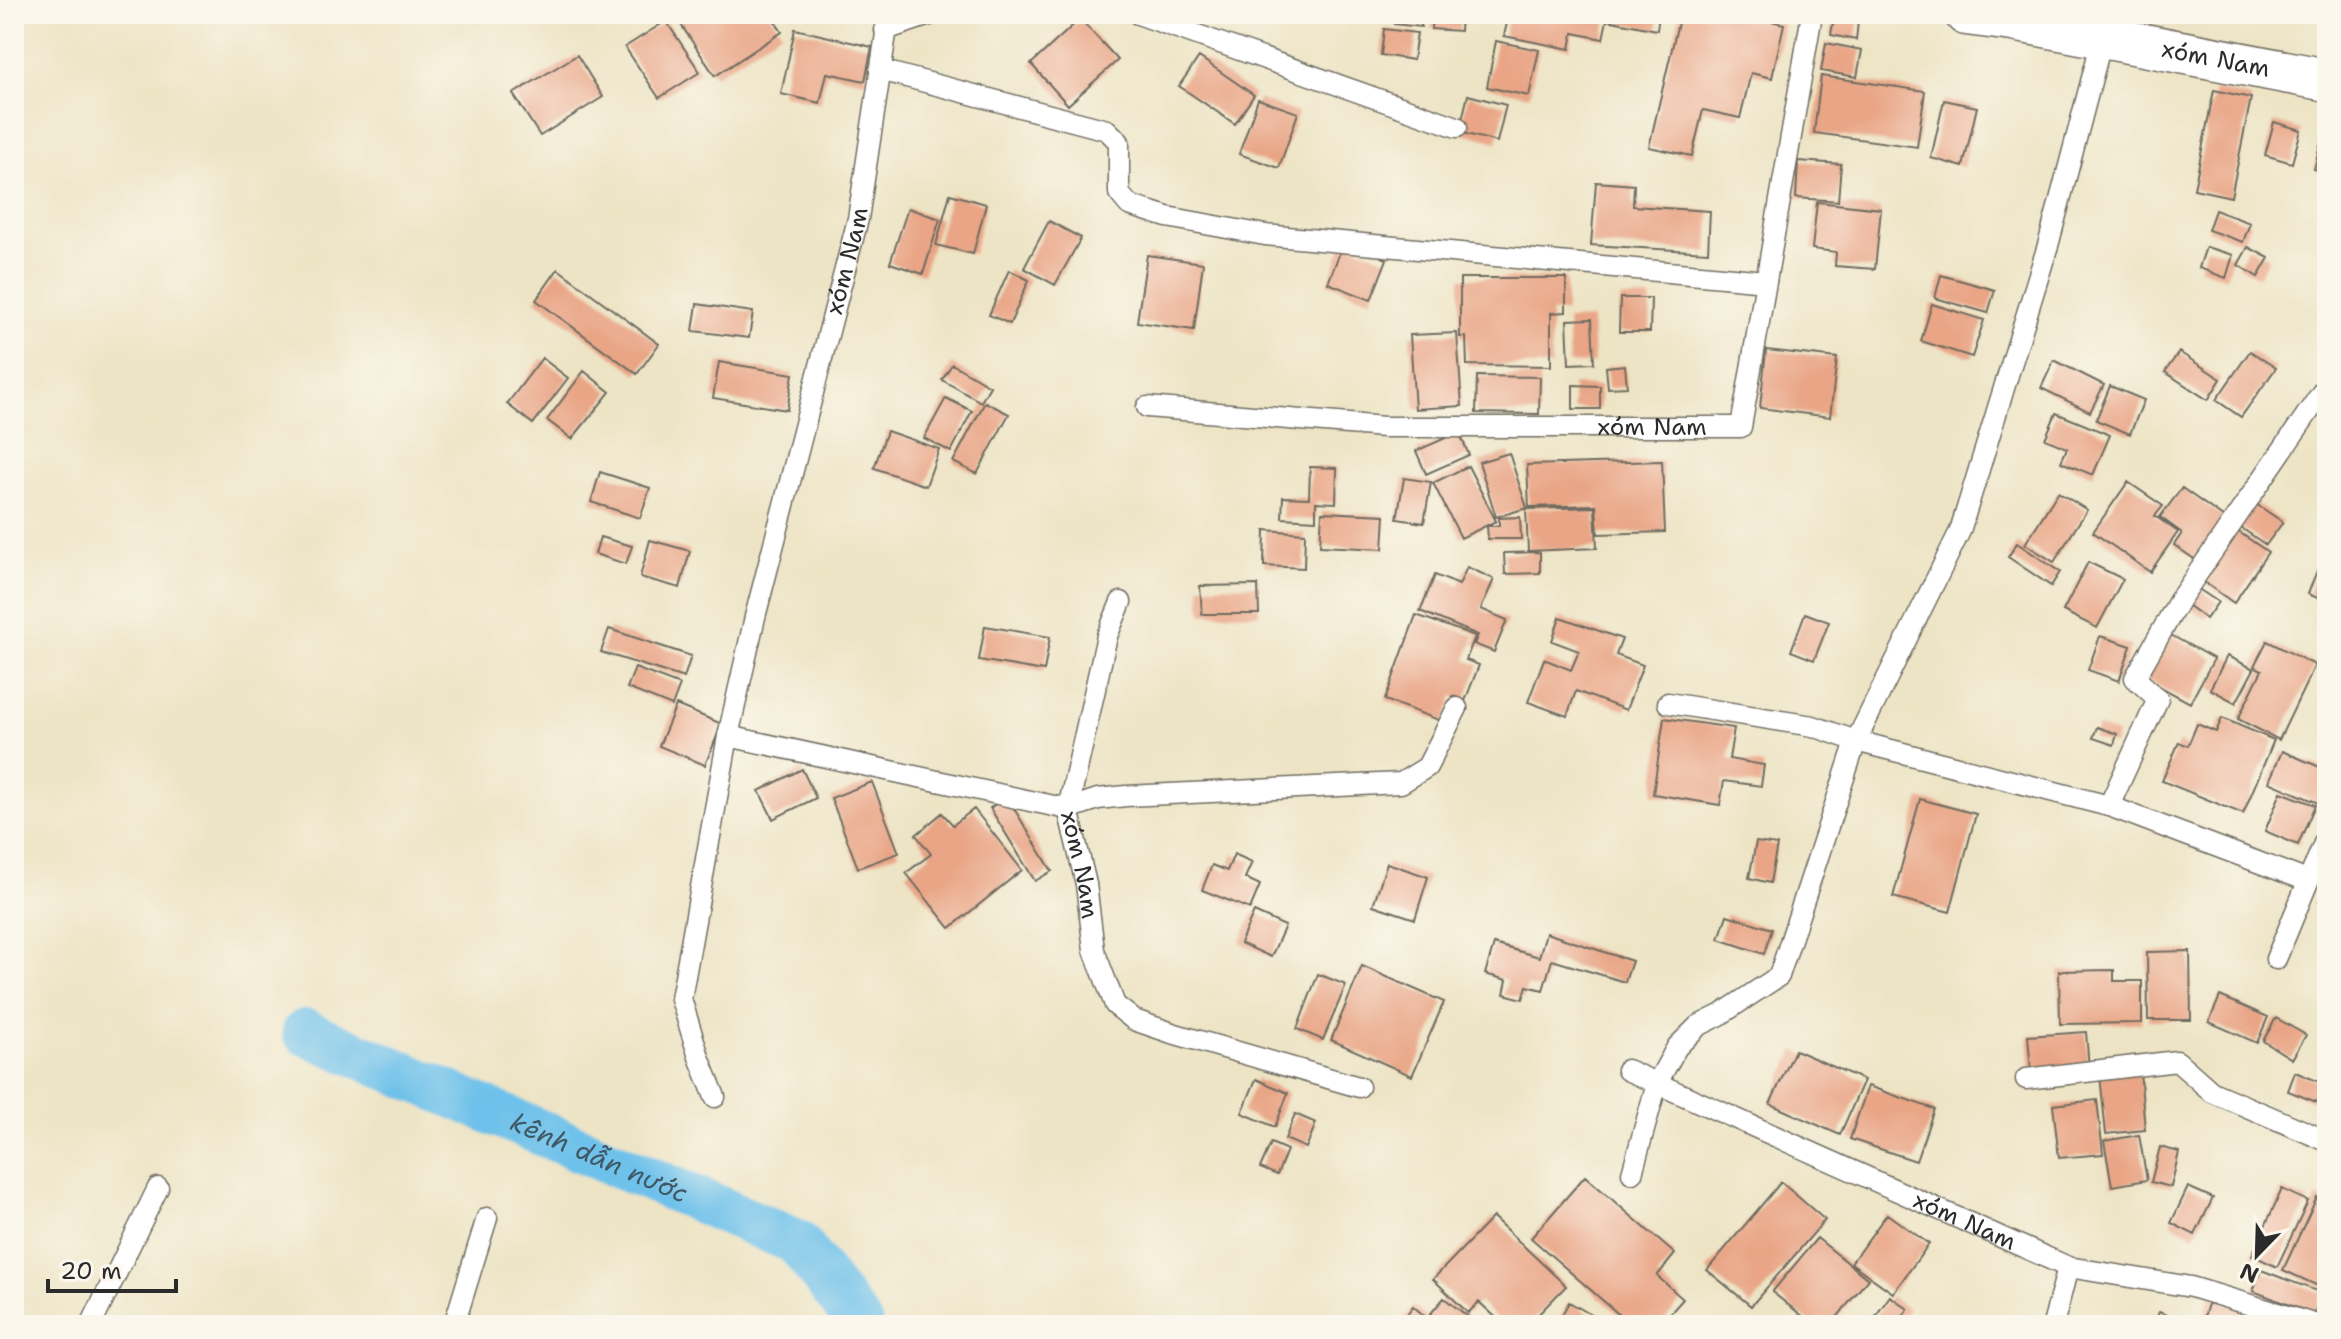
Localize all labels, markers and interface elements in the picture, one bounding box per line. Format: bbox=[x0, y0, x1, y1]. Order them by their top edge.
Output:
street label: xóm Nam bbox=[2159, 33, 2273, 85]
street label: xóm Nam bbox=[818, 205, 876, 318]
street label: xóm Nam bbox=[1598, 411, 1707, 443]
street label: xóm Nam bbox=[1053, 808, 1106, 920]
water label: kênh dẫn nước bbox=[505, 1104, 694, 1210]
street label: xóm Nam bbox=[1908, 1184, 2021, 1258]
north arrow bbox=[2217, 1215, 2297, 1295]
scale bar bbox=[48, 1243, 176, 1293]
text: 20 m bbox=[60, 1255, 122, 1287]
text: N bbox=[2236, 1256, 2263, 1290]

